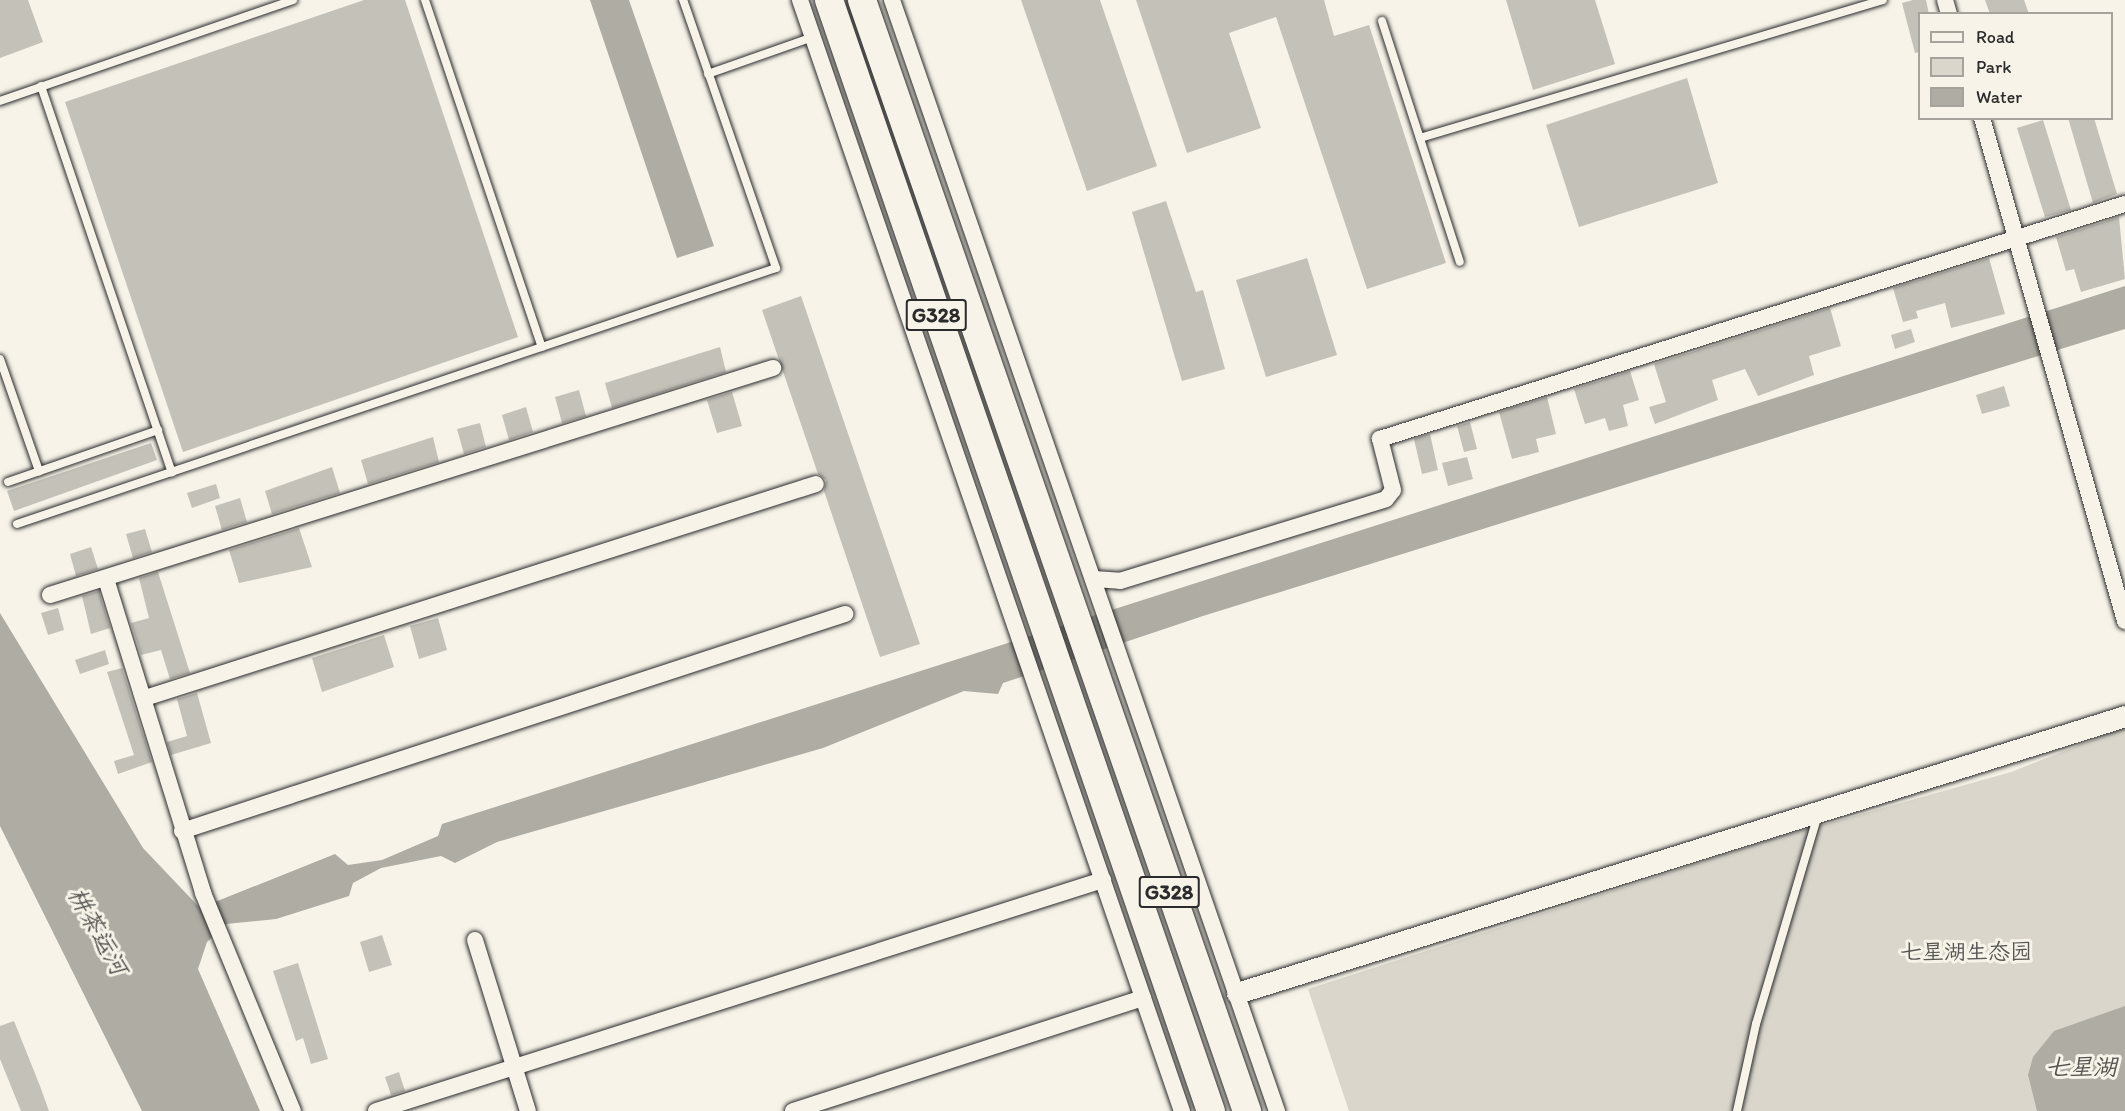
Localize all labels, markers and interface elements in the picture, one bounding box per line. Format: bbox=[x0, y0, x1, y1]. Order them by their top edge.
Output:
legend bbox=[1918, 12, 2113, 120]
text: Road bbox=[1976, 26, 2015, 48]
text: Park bbox=[1976, 56, 2011, 78]
text: Water bbox=[1976, 86, 2022, 108]
road number: G328 bbox=[904, 297, 968, 333]
road number: G328 bbox=[1138, 874, 1200, 910]
water label: 栟茶运河 bbox=[62, 882, 134, 980]
park label: 七星湖生态园 bbox=[1900, 939, 2032, 965]
water label: 七星湖 bbox=[2045, 1053, 2117, 1081]

